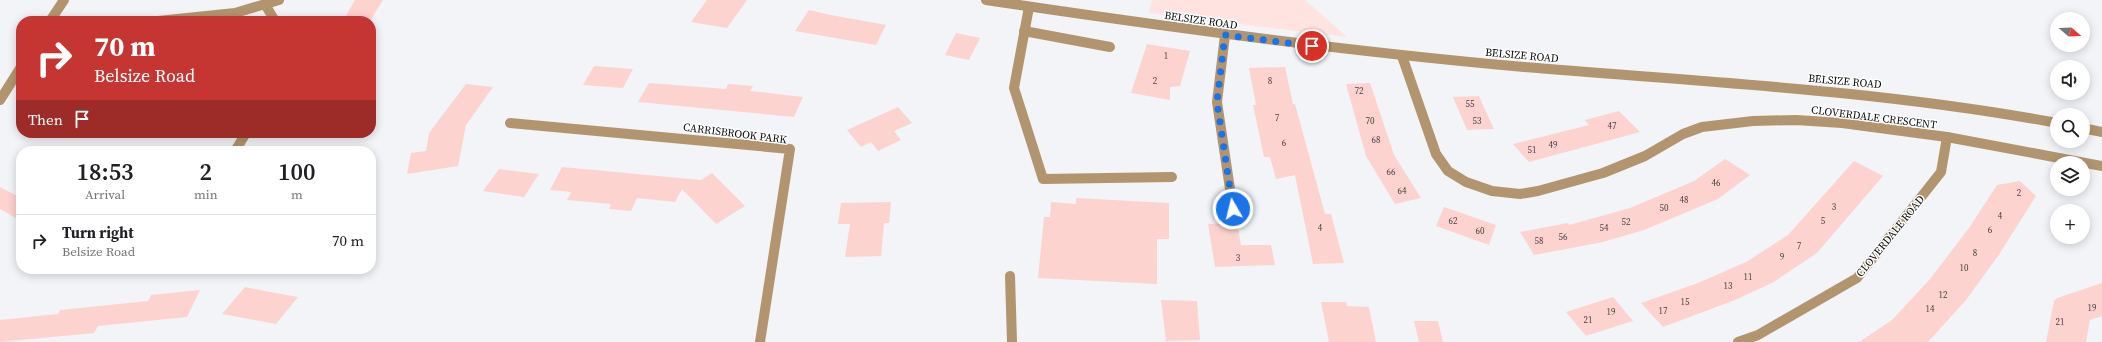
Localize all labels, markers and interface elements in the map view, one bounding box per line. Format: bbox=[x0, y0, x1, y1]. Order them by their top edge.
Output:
street label: BELSIZE ROAD bbox=[1163, 8, 1239, 33]
north arrow bbox=[2050, 12, 2090, 52]
map controls bbox=[2050, 12, 2090, 244]
text: 70 m bbox=[94, 27, 156, 65]
pin bbox=[1295, 29, 1329, 63]
icon: right bbox=[28, 32, 80, 84]
icon: arrive bbox=[1301, 35, 1323, 57]
street label: BELSIZE ROAD bbox=[1485, 45, 1560, 66]
house number: 1 bbox=[1164, 50, 1168, 62]
button: sound bbox=[2050, 60, 2090, 100]
text: Belsize Road bbox=[94, 63, 195, 88]
street label: BELSIZE ROAD bbox=[1808, 71, 1883, 92]
house number: 2 bbox=[1153, 75, 1158, 87]
house number: 8 bbox=[1268, 75, 1273, 87]
house number: 72 bbox=[1354, 85, 1364, 97]
house number: 55 bbox=[1465, 98, 1475, 110]
street label: CLOVERDALE CRESCENT bbox=[1810, 102, 1938, 133]
icon: arrive bbox=[71, 108, 93, 130]
button: search bbox=[2050, 108, 2090, 148]
text: Then bbox=[28, 109, 63, 130]
house number: 7 bbox=[1275, 112, 1280, 124]
house number: 70 bbox=[1365, 115, 1375, 127]
house number: 53 bbox=[1472, 115, 1482, 127]
street label: CARRISBROOK PARK bbox=[682, 120, 788, 147]
house number: 47 bbox=[1607, 120, 1617, 132]
house number: 68 bbox=[1371, 134, 1381, 146]
house number: 6 bbox=[1282, 137, 1287, 149]
house number: 49 bbox=[1548, 139, 1558, 151]
house number: 51 bbox=[1527, 144, 1537, 156]
text: 18:53 bbox=[76, 155, 134, 188]
text: 2 bbox=[200, 155, 212, 188]
text: 100 bbox=[278, 155, 316, 188]
button: layers bbox=[2050, 156, 2090, 196]
house number: 66 bbox=[1386, 166, 1396, 178]
house number: 46 bbox=[1711, 177, 1721, 189]
house number: 64 bbox=[1397, 185, 1407, 197]
text: Arrival bbox=[85, 186, 125, 203]
text: min bbox=[194, 186, 218, 203]
text: m bbox=[291, 186, 303, 203]
house number: 2 bbox=[2017, 187, 2022, 199]
position arrow bbox=[1212, 188, 1254, 230]
street label: CLOVERDALE ROAD bbox=[1853, 192, 1928, 280]
house number: 48 bbox=[1679, 194, 1689, 206]
house number: 3 bbox=[1832, 201, 1837, 213]
house number: 50 bbox=[1659, 202, 1669, 214]
button: + bbox=[2050, 204, 2090, 244]
house number: 4 bbox=[1998, 210, 2003, 222]
house number: 62 bbox=[1448, 215, 1458, 227]
house number: 5 bbox=[1821, 215, 1826, 227]
house number: 52 bbox=[1621, 216, 1631, 228]
text: Turn right bbox=[62, 222, 134, 243]
house number: 4 bbox=[1318, 222, 1323, 234]
house number: 54 bbox=[1599, 222, 1609, 234]
house number: 6 bbox=[1988, 224, 1993, 236]
house number: 60 bbox=[1475, 225, 1485, 237]
icon: right bbox=[28, 230, 50, 252]
text: 70 m bbox=[332, 230, 364, 251]
house number: 56 bbox=[1558, 231, 1568, 243]
house number: 58 bbox=[1534, 235, 1544, 247]
house number: 7 bbox=[1797, 240, 1802, 252]
text: Belsize Road bbox=[62, 243, 135, 260]
house number: 8 bbox=[1973, 247, 1978, 259]
house number: 9 bbox=[1780, 251, 1785, 263]
house number: 3 bbox=[1236, 252, 1241, 264]
house number: 10 bbox=[1959, 262, 1969, 274]
house number: 11 bbox=[1743, 271, 1753, 283]
house number: 13 bbox=[1723, 280, 1733, 292]
house number: 12 bbox=[1938, 289, 1948, 301]
house number: 15 bbox=[1680, 296, 1690, 308]
house number: 19 bbox=[2087, 302, 2097, 314]
house number: 14 bbox=[1925, 303, 1935, 315]
house number: 17 bbox=[1658, 305, 1668, 317]
house number: 19 bbox=[1606, 306, 1616, 318]
house number: 21 bbox=[1583, 314, 1593, 326]
house number: 21 bbox=[2055, 316, 2065, 328]

